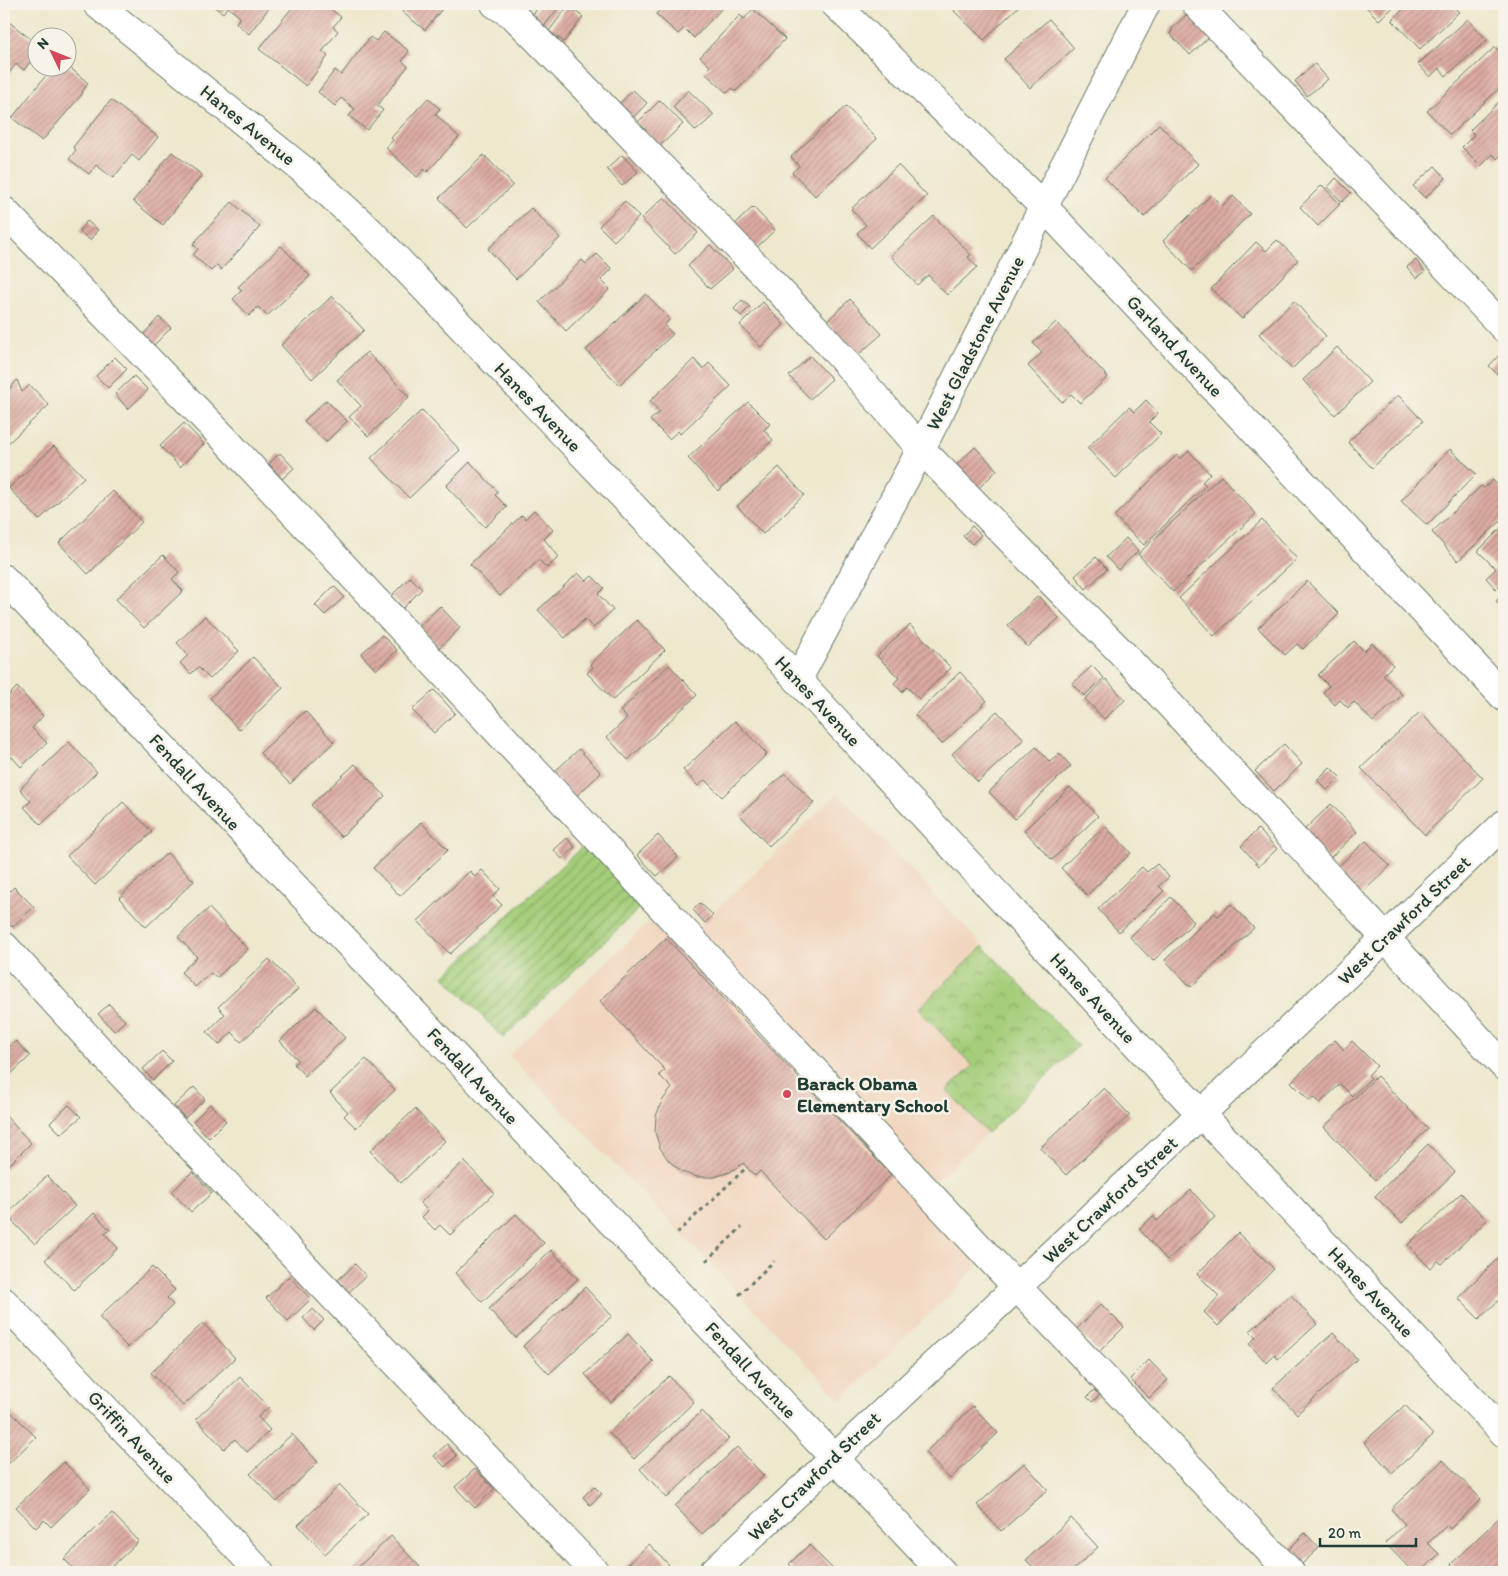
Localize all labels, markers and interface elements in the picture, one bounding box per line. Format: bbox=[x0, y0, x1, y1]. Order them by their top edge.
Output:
north arrow bbox=[28, 28, 78, 78]
text: N bbox=[33, 34, 52, 53]
street label: Hanes Avenue bbox=[196, 80, 300, 170]
street label: West Gladstone Avenue bbox=[921, 252, 1029, 434]
street label: Garland Avenue bbox=[1122, 290, 1228, 402]
street label: Hanes Avenue bbox=[489, 357, 587, 457]
street label: Hanes Avenue bbox=[770, 651, 866, 751]
street label: Fendall Avenue bbox=[144, 729, 246, 835]
street label: West Crawford Street bbox=[1333, 851, 1475, 989]
street label: Hanes Avenue bbox=[1045, 948, 1141, 1048]
street label: Fendall Avenue bbox=[422, 1023, 524, 1129]
place label: Barack Obama Elementary School bbox=[797, 1072, 949, 1117]
marker: Barack Obama Elementary School bbox=[781, 1088, 793, 1100]
street label: West Crawford Street bbox=[1038, 1131, 1182, 1269]
street label: Hanes Avenue bbox=[1323, 1242, 1419, 1342]
street label: Fendall Avenue bbox=[700, 1317, 802, 1423]
street label: Griffin Avenue bbox=[83, 1386, 181, 1488]
street label: West Crawford Street bbox=[743, 1407, 885, 1545]
scale bar bbox=[1320, 1516, 1417, 1548]
text: 20 m bbox=[1328, 1524, 1362, 1542]

